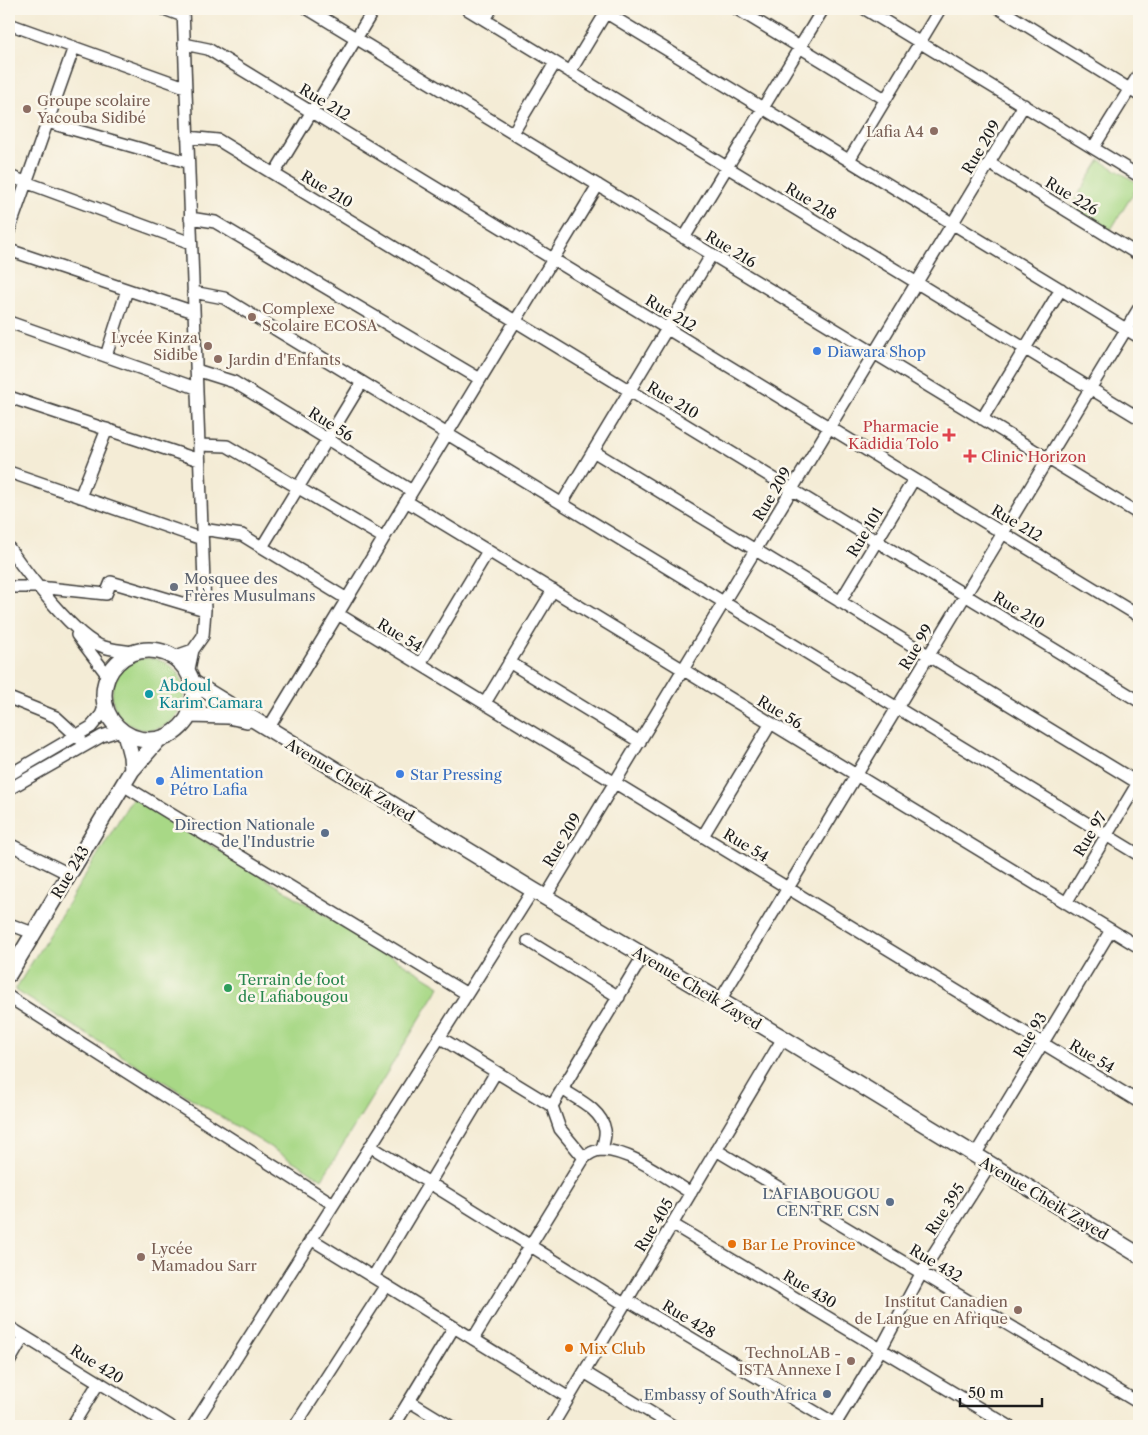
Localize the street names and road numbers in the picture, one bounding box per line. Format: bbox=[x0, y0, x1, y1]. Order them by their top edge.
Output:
street label: Rue 212 bbox=[296, 79, 354, 125]
street label: Rue 209 bbox=[958, 117, 1004, 177]
street label: Rue 210 bbox=[298, 166, 356, 212]
street label: Rue 226 bbox=[1042, 173, 1102, 219]
street label: Rue 218 bbox=[782, 178, 840, 224]
street label: Rue 216 bbox=[702, 226, 760, 272]
street label: Rue 212 bbox=[642, 290, 700, 336]
street label: Rue 210 bbox=[644, 377, 702, 423]
street label: Rue 56 bbox=[305, 403, 357, 445]
street label: Rue 209 bbox=[749, 464, 795, 524]
street label: Rue 212 bbox=[988, 500, 1046, 546]
street label: Rue 101 bbox=[843, 503, 888, 560]
street label: Rue 210 bbox=[990, 587, 1048, 633]
street label: Rue 54 bbox=[374, 614, 426, 656]
street label: Rue 99 bbox=[895, 621, 937, 673]
street label: Rue 56 bbox=[754, 691, 806, 733]
street label: Avenue Cheik Zayed bbox=[281, 734, 418, 826]
street label: Rue 97 bbox=[1069, 808, 1111, 860]
street label: Rue 209 bbox=[539, 810, 585, 870]
street label: Rue 54 bbox=[720, 824, 772, 866]
street label: Rue 243 bbox=[47, 842, 93, 902]
street label: Avenue Cheik Zayed bbox=[628, 942, 765, 1034]
street label: Rue 93 bbox=[1009, 1009, 1051, 1061]
street label: Rue 54 bbox=[1066, 1035, 1118, 1077]
street label: Avenue Cheik Zayed bbox=[975, 1152, 1112, 1244]
street label: Rue 395 bbox=[921, 1180, 969, 1238]
street label: Rue 405 bbox=[631, 1195, 677, 1255]
street label: Rue 432 bbox=[906, 1240, 966, 1286]
street label: Rue 430 bbox=[780, 1266, 840, 1312]
street label: Rue 428 bbox=[659, 1296, 719, 1342]
street label: Rue 420 bbox=[67, 1340, 127, 1388]

